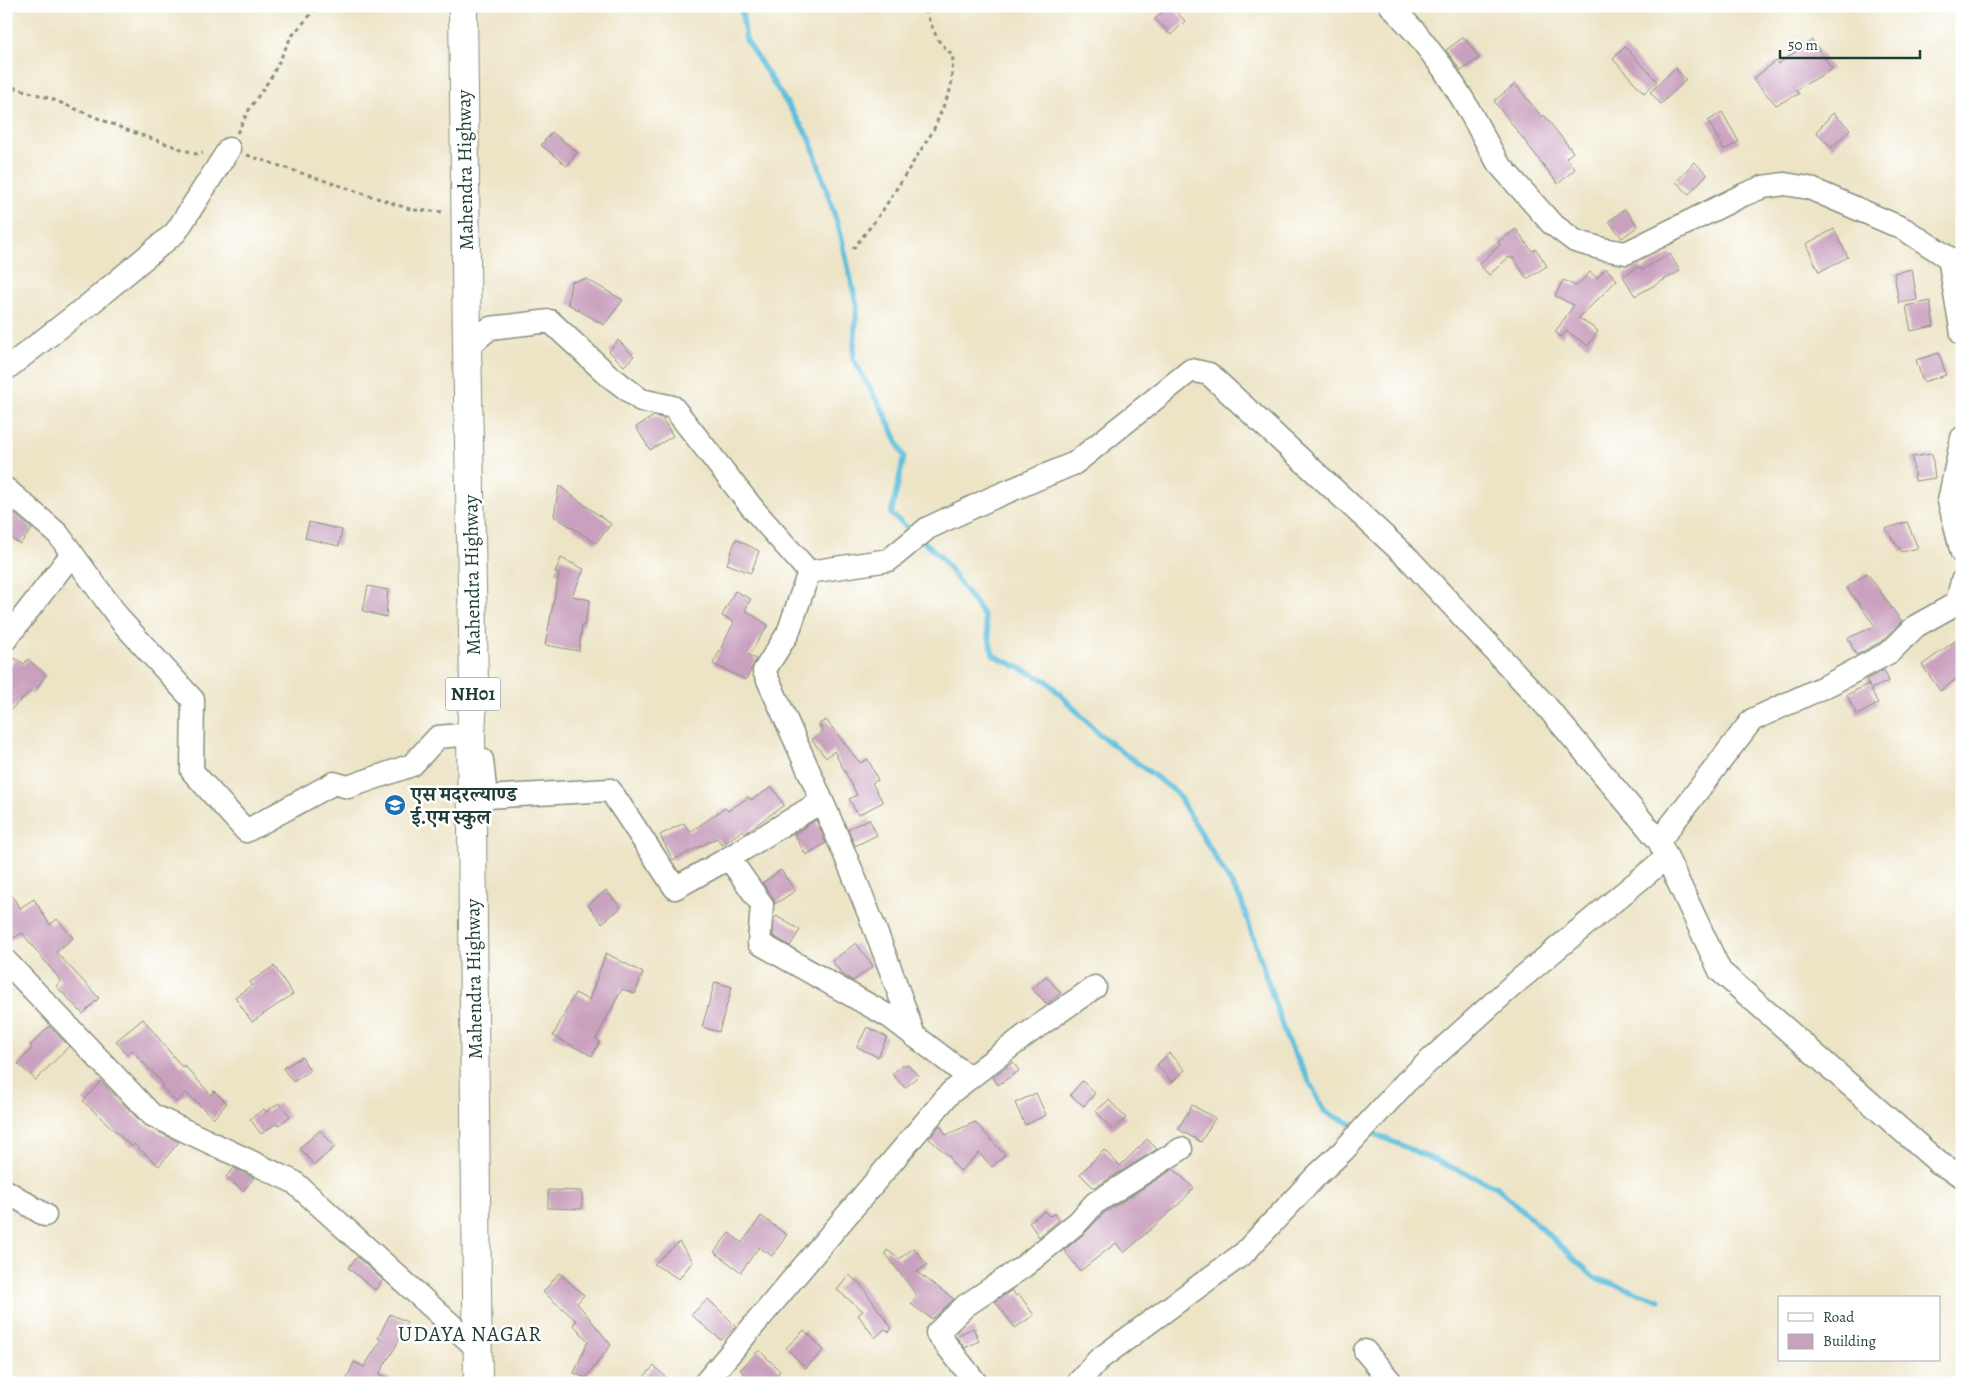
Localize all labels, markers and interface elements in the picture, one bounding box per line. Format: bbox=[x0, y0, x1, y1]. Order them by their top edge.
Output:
scale bar bbox=[1780, 28, 1920, 60]
text: 50 m bbox=[1788, 35, 1818, 55]
street label: Mahendra Highway bbox=[450, 88, 480, 251]
street label: Mahendra Highway bbox=[457, 493, 487, 656]
road number: NH01 bbox=[446, 678, 500, 711]
place label: एस मदरल्याण्ड ई.एम स्कुल bbox=[409, 781, 518, 831]
school or university icon: एस मदरल्याण्ड ई.एम स्कुल bbox=[383, 793, 407, 817]
street label: Mahendra Highway bbox=[459, 897, 489, 1060]
legend bbox=[1778, 1296, 1940, 1362]
text: Road bbox=[1823, 1307, 1855, 1327]
district label: UDAYA NAGAR bbox=[398, 1320, 542, 1348]
text: Building bbox=[1823, 1331, 1876, 1351]

